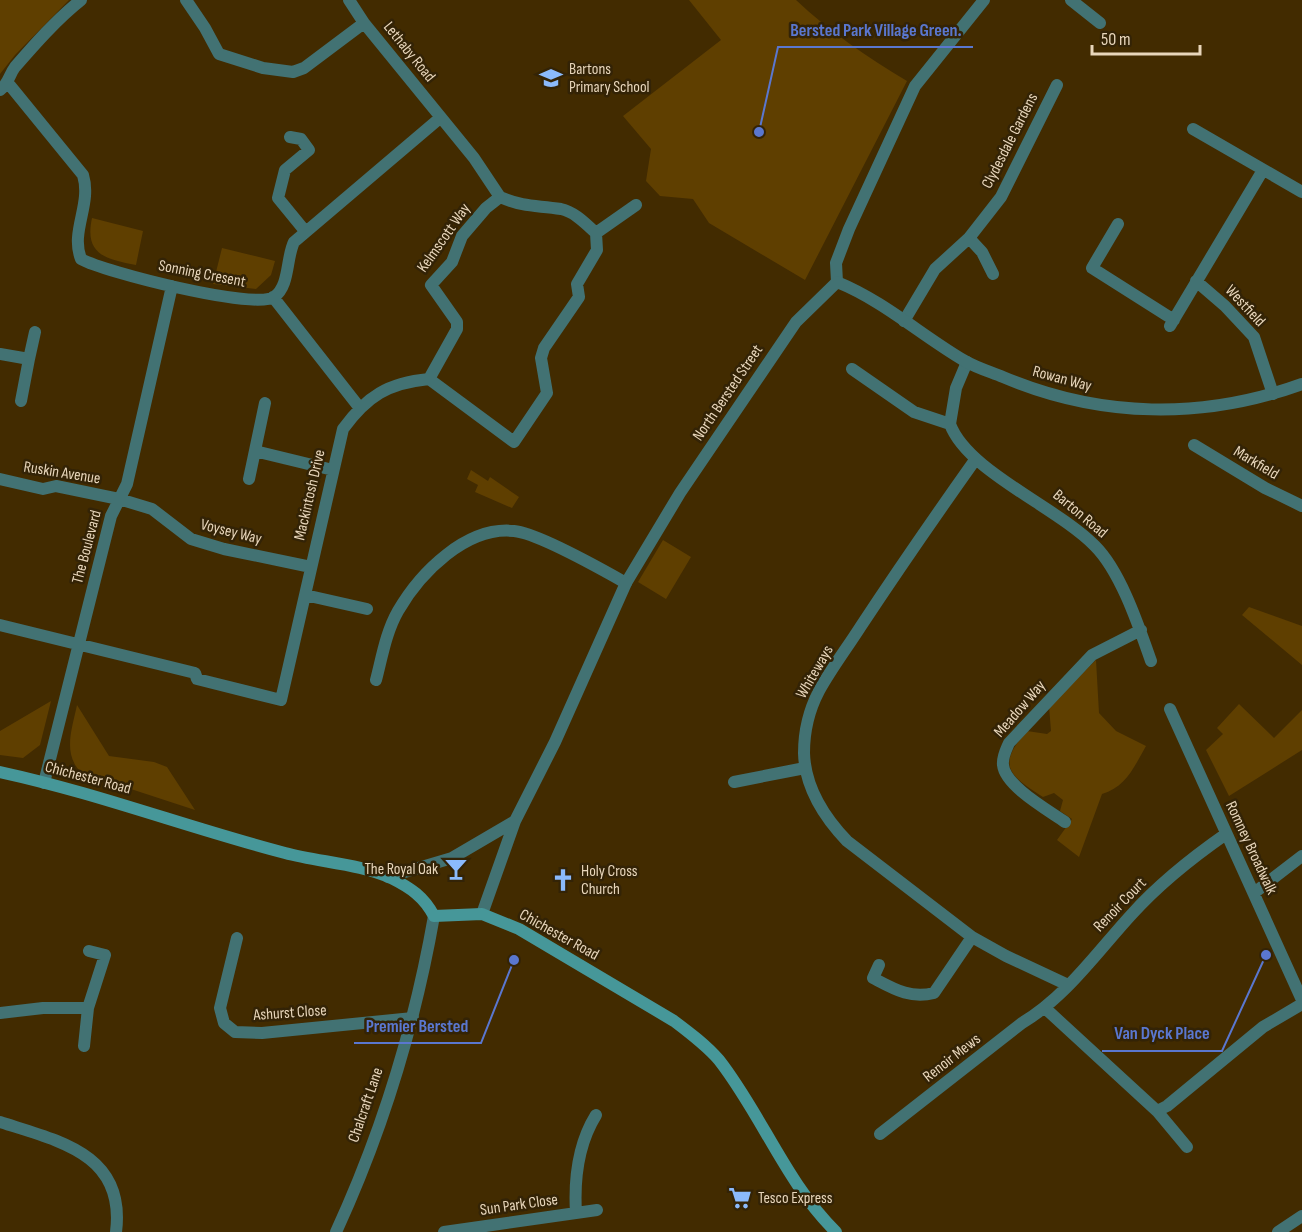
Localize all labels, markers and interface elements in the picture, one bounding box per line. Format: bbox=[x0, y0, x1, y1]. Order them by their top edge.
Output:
callout: Bersted Park Village Green. bbox=[778, 11, 973, 47]
street label: Lethaby Road bbox=[379, 18, 439, 86]
scale bar bbox=[1092, 18, 1200, 56]
text: Bersted Park Village Green. bbox=[790, 20, 962, 41]
text: 50 m bbox=[1101, 29, 1131, 50]
place label: Bartons Primary School bbox=[569, 60, 650, 97]
school or university icon: Bartons Primary School bbox=[538, 65, 564, 91]
street label: Clydesdale Gardens bbox=[978, 90, 1042, 192]
street label: Kelmscott Way bbox=[413, 200, 475, 276]
street label: Sonning Cresent bbox=[157, 256, 247, 292]
street label: Westfield bbox=[1221, 281, 1269, 331]
street label: North Bersted Street bbox=[689, 341, 767, 445]
street label: Rowan Way bbox=[1030, 362, 1094, 396]
street label: Markfield bbox=[1230, 442, 1282, 484]
street label: Mackintosh Drive bbox=[290, 448, 330, 542]
street label: Ruskin Avenue bbox=[22, 458, 102, 488]
street label: Barton Road bbox=[1049, 486, 1111, 542]
street label: The Boulevard bbox=[68, 508, 106, 586]
street label: Voysey Way bbox=[198, 515, 264, 549]
street label: Whiteways bbox=[792, 642, 838, 702]
street label: Meadow Way bbox=[990, 677, 1050, 741]
street label: Chichester Road bbox=[43, 757, 133, 799]
street label: Romney Broadwalk bbox=[1221, 798, 1281, 898]
bar icon: The Royal Oak bbox=[443, 856, 469, 882]
place label: The Royal Oak bbox=[364, 860, 438, 879]
place label: Holy Cross Church bbox=[581, 862, 638, 899]
church icon: Holy Cross Church bbox=[550, 867, 576, 893]
street label: Renoir Court bbox=[1090, 874, 1150, 936]
street label: Chichester Road bbox=[516, 905, 602, 965]
street label: Ashurst Close bbox=[252, 1001, 327, 1025]
callout: Premier Bersted bbox=[354, 1007, 481, 1043]
callout: Van Dyck Place bbox=[1102, 1015, 1222, 1051]
text: Premier Bersted bbox=[366, 1016, 469, 1037]
text: Van Dyck Place bbox=[1114, 1023, 1210, 1044]
street label: Renoir Mews bbox=[919, 1029, 985, 1086]
street label: Chalcraft Lane bbox=[344, 1065, 388, 1145]
supermarket icon: Tesco Express bbox=[727, 1185, 753, 1211]
place label: Tesco Express bbox=[758, 1189, 833, 1208]
street label: Sun Park Close bbox=[479, 1190, 559, 1220]

